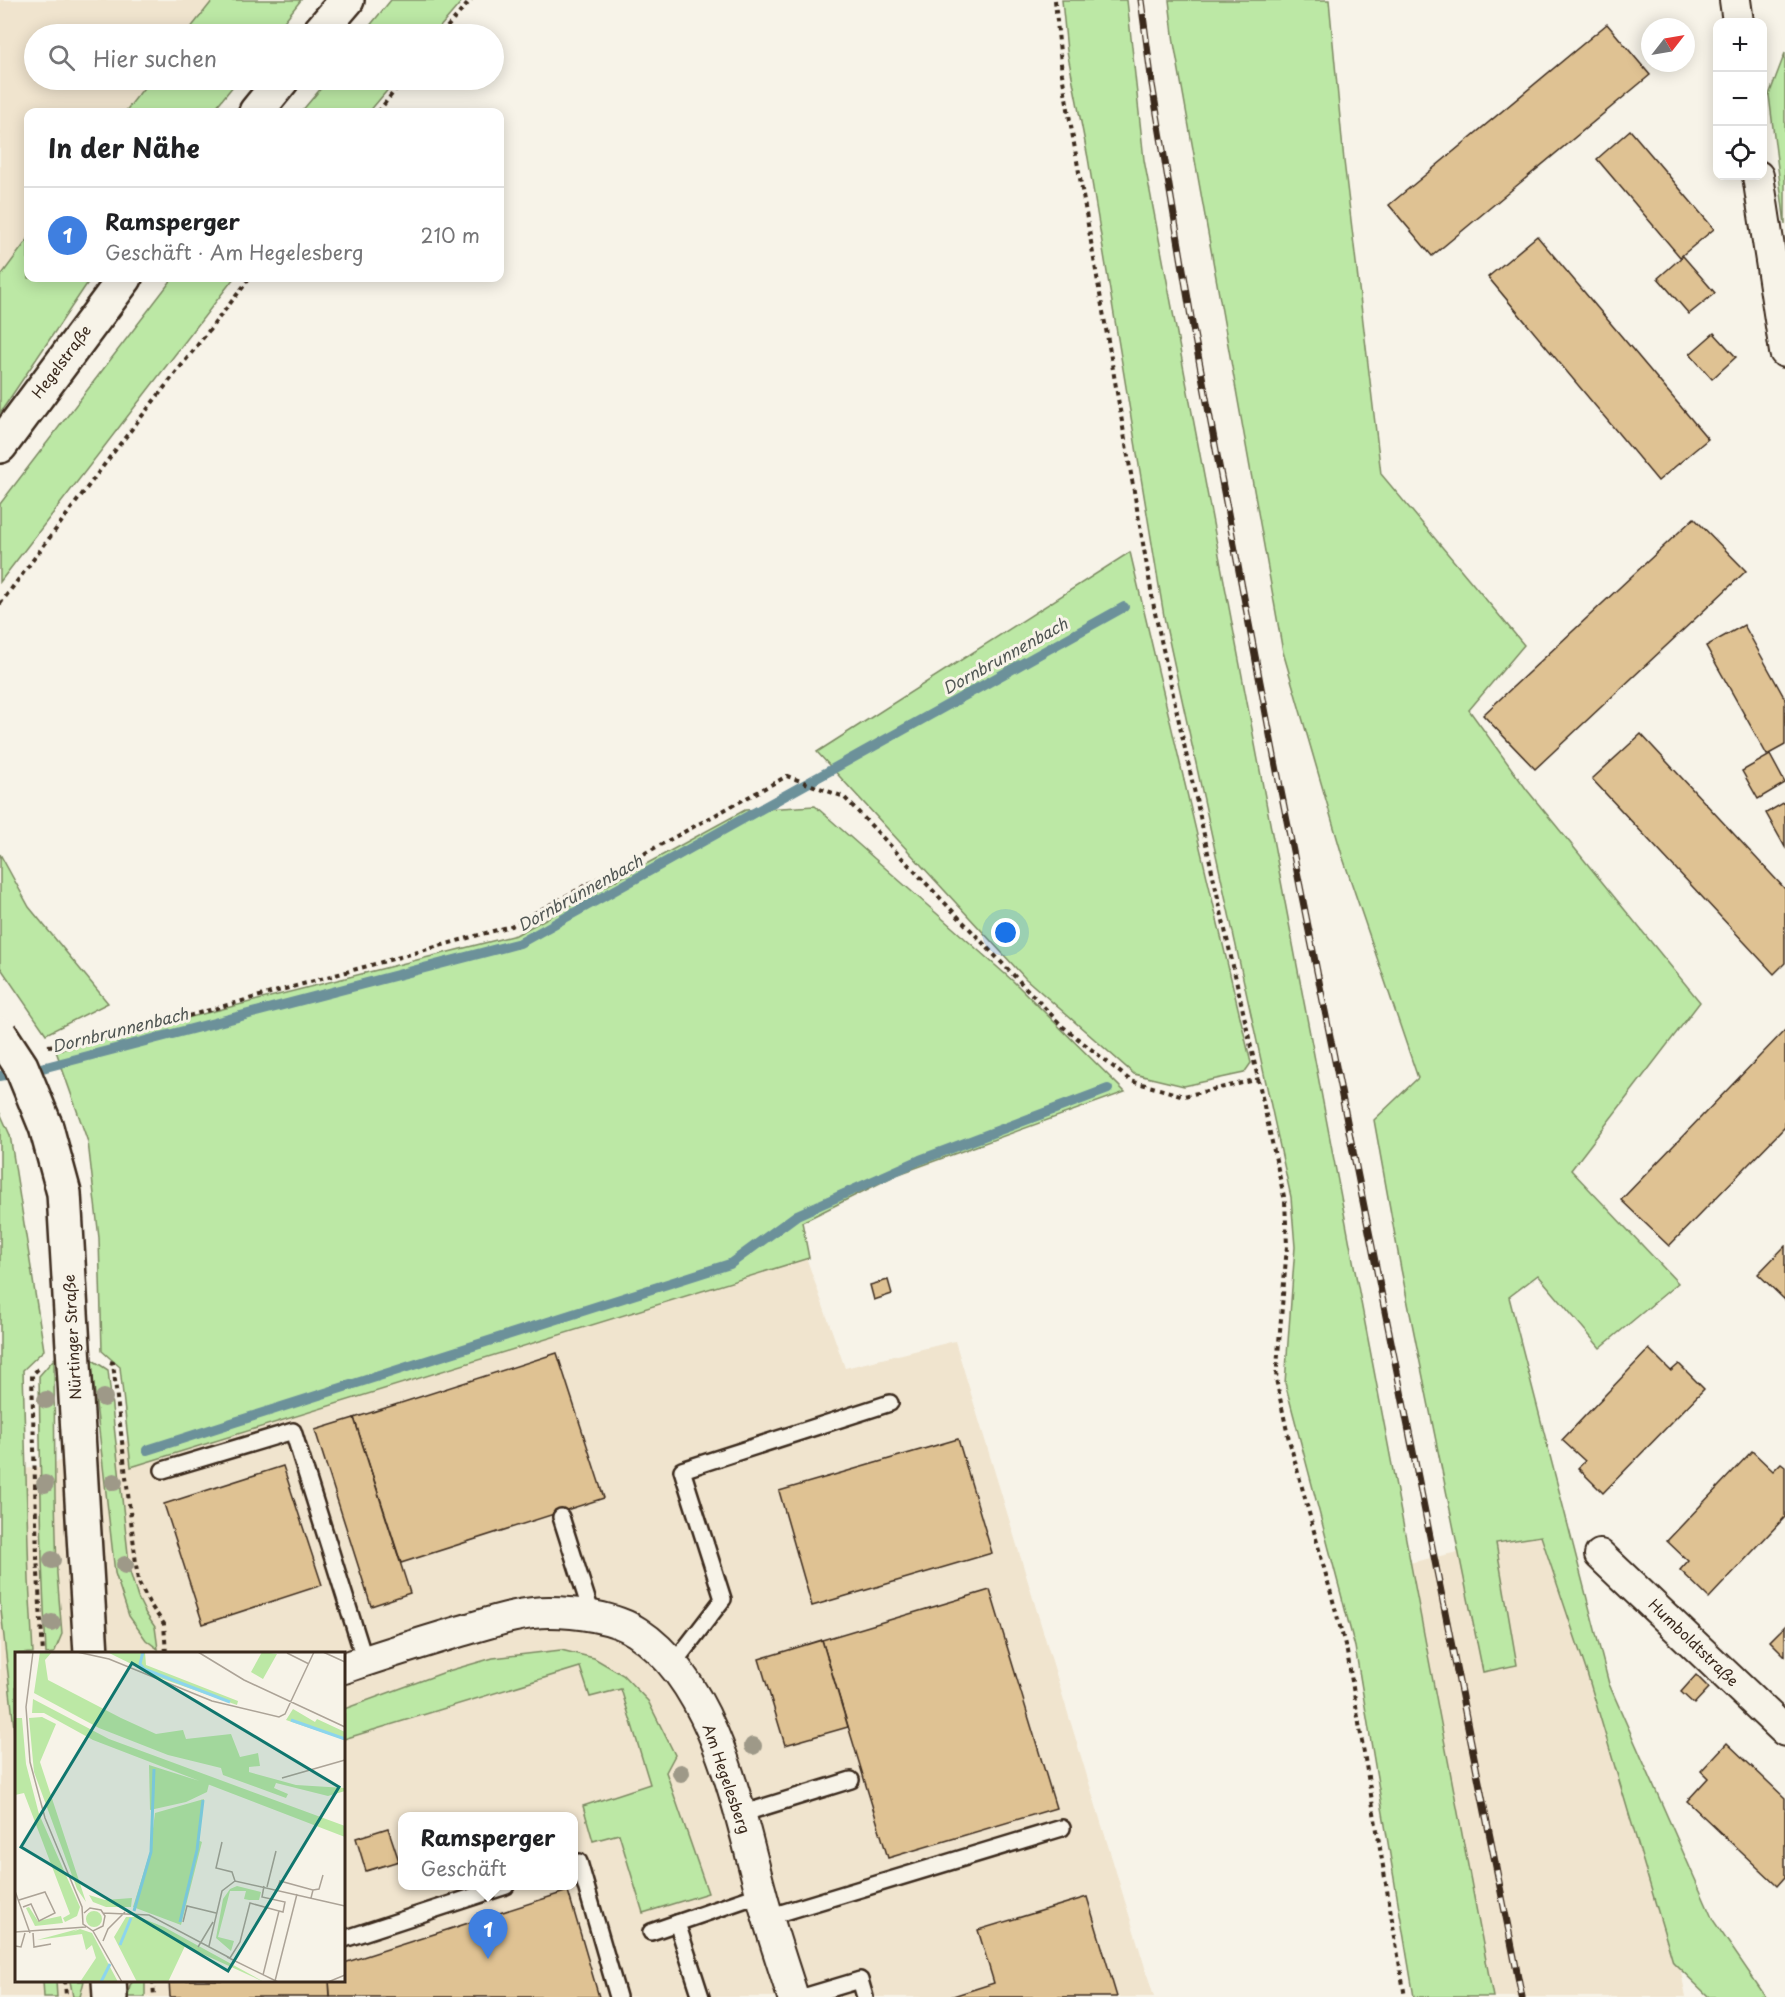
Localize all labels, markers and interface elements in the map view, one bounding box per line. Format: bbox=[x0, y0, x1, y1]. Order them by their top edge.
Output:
north arrow bbox=[1641, 18, 1695, 72]
map controls bbox=[1713, 18, 1767, 180]
button: + bbox=[1713, 18, 1767, 72]
search box bbox=[24, 24, 504, 90]
icon: search bbox=[45, 41, 78, 74]
text: Hier suchen bbox=[93, 41, 217, 74]
button: − bbox=[1713, 72, 1767, 126]
button: locate bbox=[1713, 126, 1767, 180]
text: In der Nähe bbox=[48, 128, 200, 167]
text: Ramsperger bbox=[105, 204, 240, 237]
text: 1 bbox=[63, 220, 72, 250]
text: 210 m bbox=[421, 220, 480, 250]
text: Geschäft · Am Hegelesberg bbox=[105, 237, 364, 267]
street label: Hegelstraße bbox=[25, 319, 96, 403]
water label: Dornbrunnenbach bbox=[938, 610, 1072, 699]
water label: Dornbrunnenbach bbox=[513, 847, 647, 936]
your location bbox=[991, 918, 1020, 947]
water label: Dornbrunnenbach bbox=[49, 1000, 191, 1058]
street label: Nürtinger Straße bbox=[57, 1274, 86, 1400]
street label: Humboldtstraße bbox=[1644, 1593, 1744, 1691]
inset map bbox=[15, 1652, 345, 1982]
street label: Am Hegelesberg bbox=[698, 1720, 757, 1837]
popup bbox=[398, 1812, 578, 1890]
text: Ramsperger bbox=[421, 1820, 555, 1853]
text: Geschäft bbox=[421, 1853, 507, 1883]
pin: 1 bbox=[468, 1910, 508, 1959]

